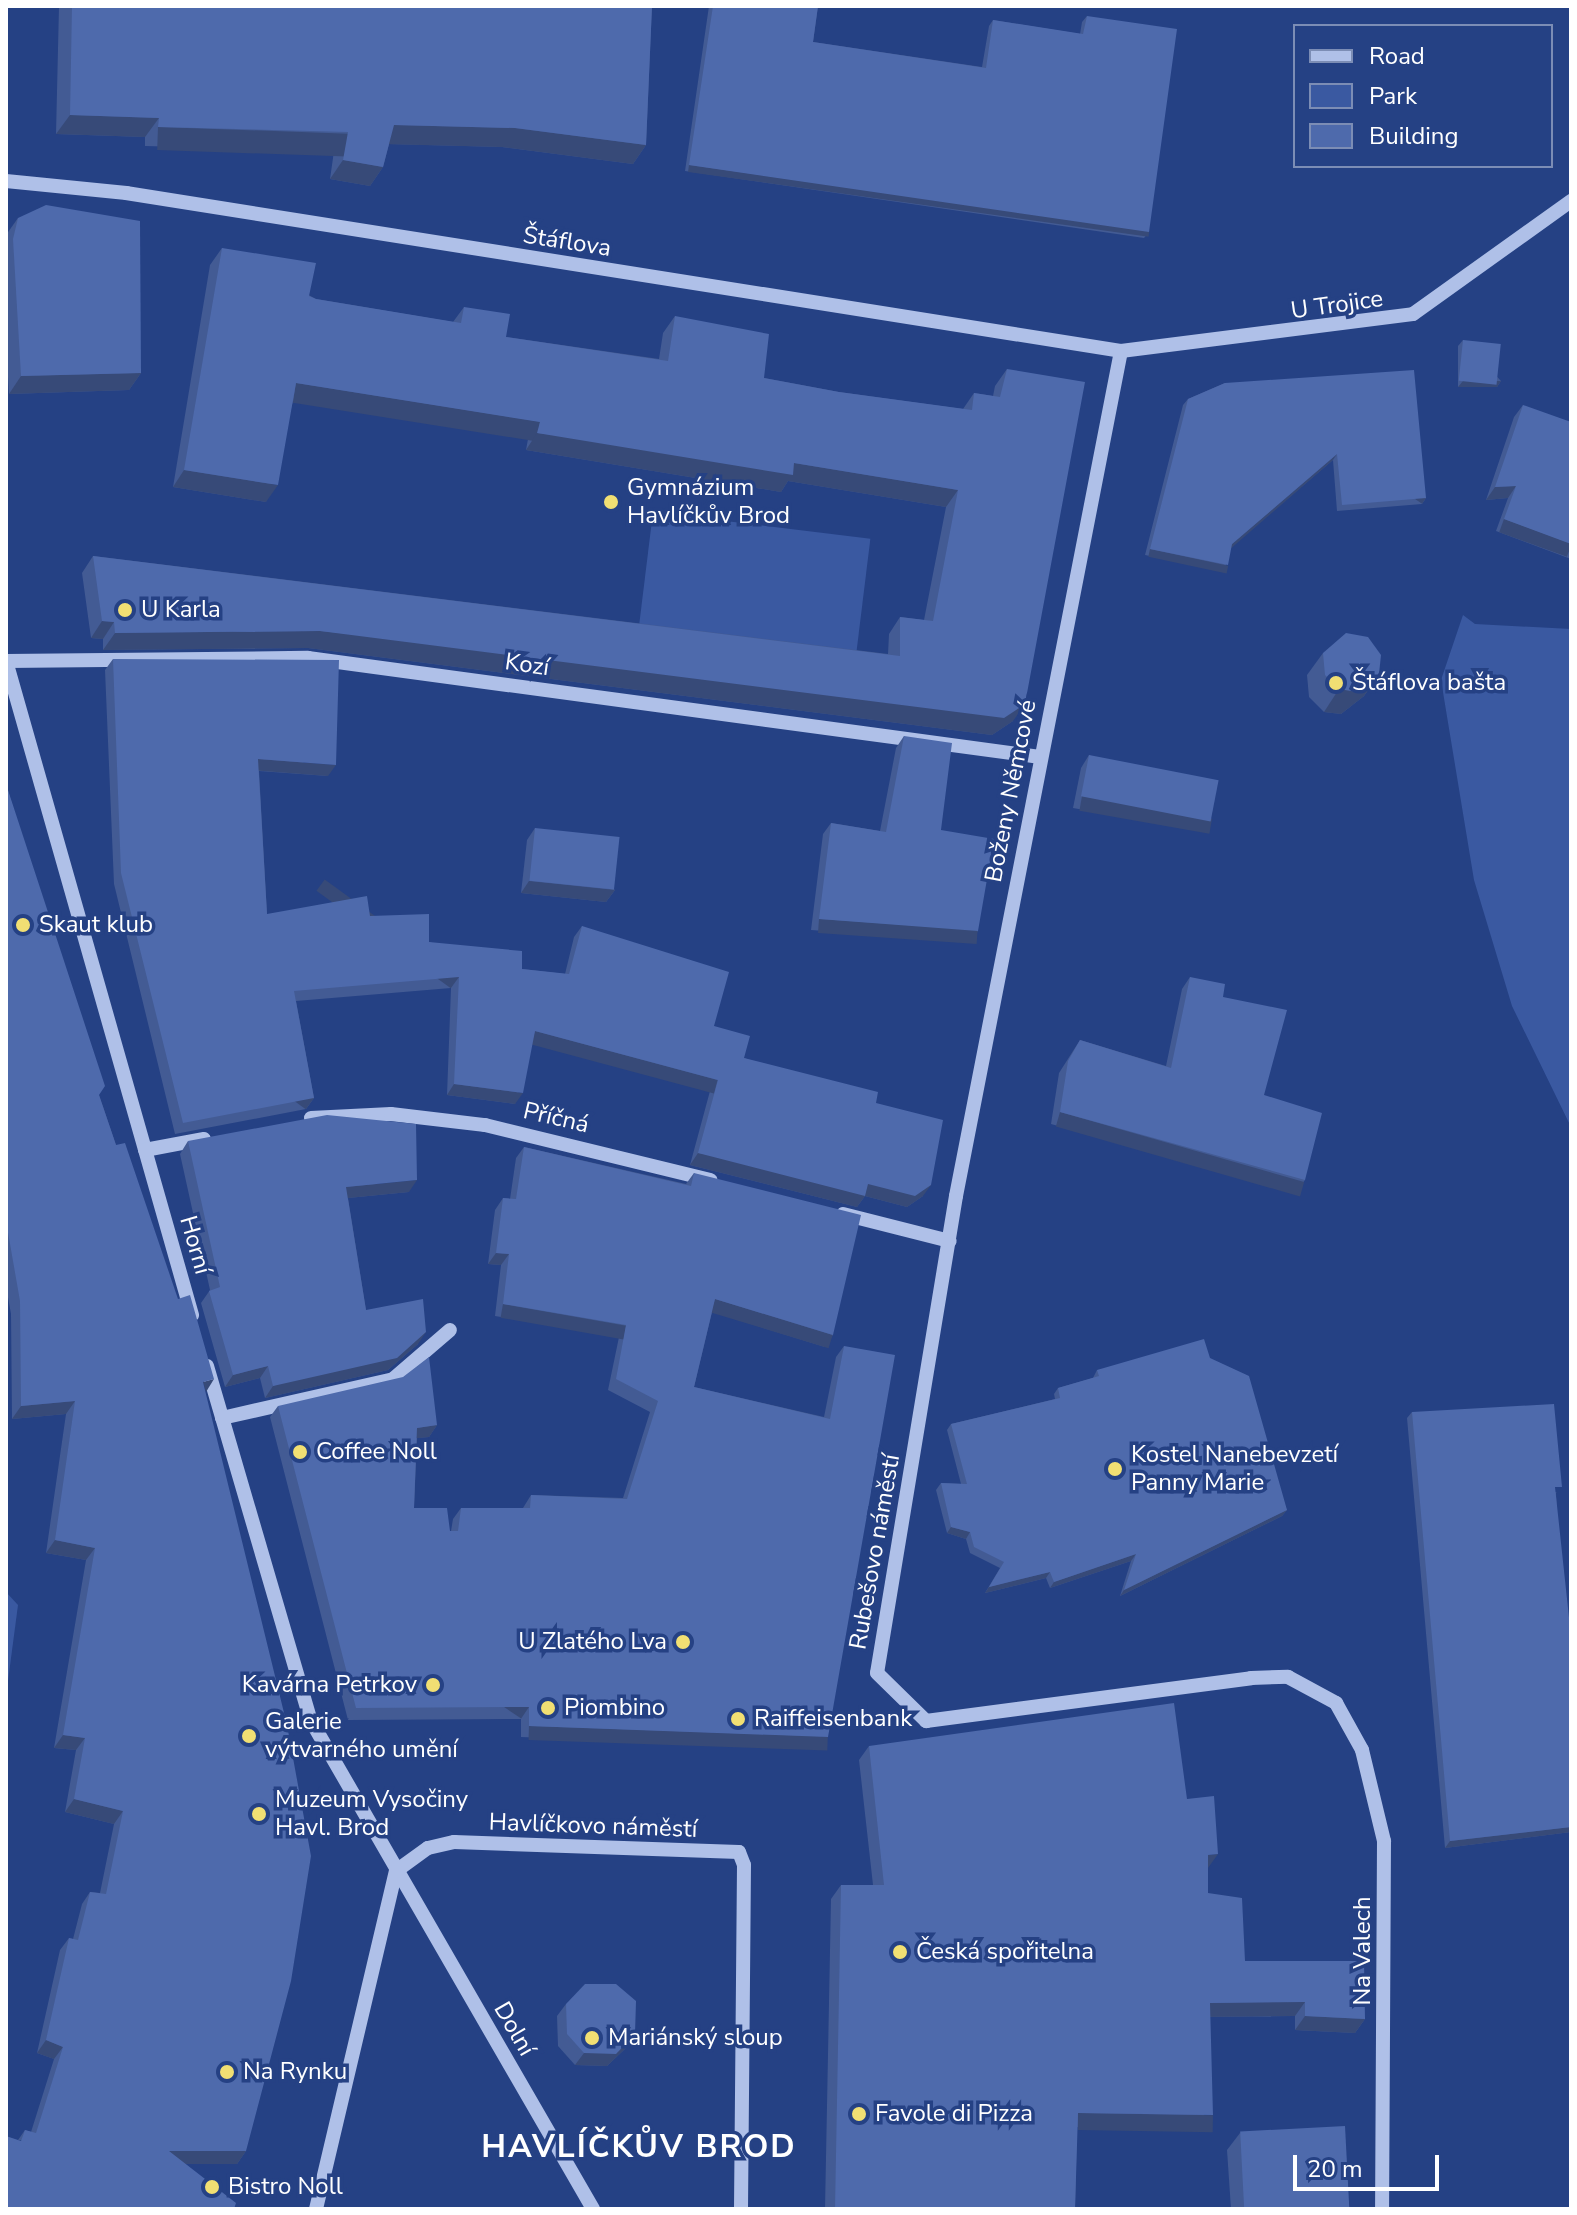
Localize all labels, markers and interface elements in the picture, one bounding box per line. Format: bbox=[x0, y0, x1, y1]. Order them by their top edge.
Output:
legend bbox=[1293, 24, 1553, 168]
text: Road bbox=[1369, 40, 1425, 72]
text: Park bbox=[1369, 80, 1417, 112]
text: Building bbox=[1369, 120, 1459, 152]
street label: Štáflova bbox=[521, 221, 613, 263]
street label: U Trojice bbox=[1289, 284, 1385, 326]
place label: Gymnázium Havlíčkův Brod bbox=[627, 474, 790, 530]
marker: Gymnázium Havlíčkův Brod bbox=[602, 493, 620, 511]
place label: U Karla bbox=[141, 596, 221, 624]
marker: U Karla bbox=[116, 601, 134, 619]
street label: Kozí bbox=[503, 648, 551, 682]
place label: Štáflova bašta bbox=[1352, 669, 1506, 697]
marker: Štáflova bašta bbox=[1327, 674, 1345, 692]
street label: Boženy Němcové bbox=[979, 697, 1043, 885]
place label: Skaut klub bbox=[39, 911, 153, 939]
marker: Skaut klub bbox=[14, 916, 32, 934]
street label: Příčná bbox=[520, 1096, 592, 1140]
street label: Horní bbox=[173, 1212, 217, 1278]
place label: Coffee Noll bbox=[316, 1438, 437, 1466]
place label: Kostel Nanebevzetí Panny Marie bbox=[1131, 1441, 1338, 1497]
marker: Coffee Noll bbox=[291, 1443, 309, 1461]
street label: Rubešovo náměstí bbox=[844, 1452, 906, 1652]
marker: Kostel Nanebevzetí Panny Marie bbox=[1106, 1460, 1124, 1478]
place label: U Zlatého Lva bbox=[518, 1628, 667, 1656]
marker: U Zlatého Lva bbox=[674, 1633, 692, 1651]
place label: Kavárna Petrkov bbox=[242, 1671, 417, 1699]
marker: Kavárna Petrkov bbox=[424, 1676, 442, 1694]
place label: Piombino bbox=[564, 1694, 665, 1722]
marker: Piombino bbox=[539, 1699, 557, 1717]
place label: Raiffeisenbank bbox=[754, 1705, 912, 1733]
place label: Galerie výtvarného umění bbox=[265, 1708, 458, 1764]
marker: Raiffeisenbank bbox=[729, 1710, 747, 1728]
marker: Galerie výtvarného umění bbox=[240, 1727, 258, 1745]
place label: Muzeum Vysočiny Havl. Brod bbox=[275, 1786, 468, 1842]
marker: Muzeum Vysočiny Havl. Brod bbox=[250, 1805, 268, 1823]
street label: Havlíčkovo náměstí bbox=[488, 1808, 698, 1844]
street label: Na Valech bbox=[1349, 1896, 1377, 2006]
place label: Česká spořitelna bbox=[916, 1938, 1094, 1966]
marker: Česká spořitelna bbox=[891, 1943, 909, 1961]
street label: Dolní bbox=[487, 1997, 541, 2061]
place label: Mariánský sloup bbox=[608, 2024, 783, 2052]
marker: Mariánský sloup bbox=[583, 2029, 601, 2047]
place label: Na Rynku bbox=[243, 2058, 347, 2086]
marker: Na Rynku bbox=[218, 2063, 236, 2081]
place label: Favole di Pizza bbox=[875, 2100, 1033, 2128]
marker: Favole di Pizza bbox=[850, 2105, 868, 2123]
district label: HAVLÍČKŮV BROD bbox=[481, 2128, 797, 2166]
scale bar bbox=[1297, 2139, 1443, 2189]
text: 20 m bbox=[1307, 2153, 1363, 2185]
place label: Bistro Noll bbox=[228, 2173, 343, 2201]
marker: Bistro Noll bbox=[203, 2178, 221, 2196]

